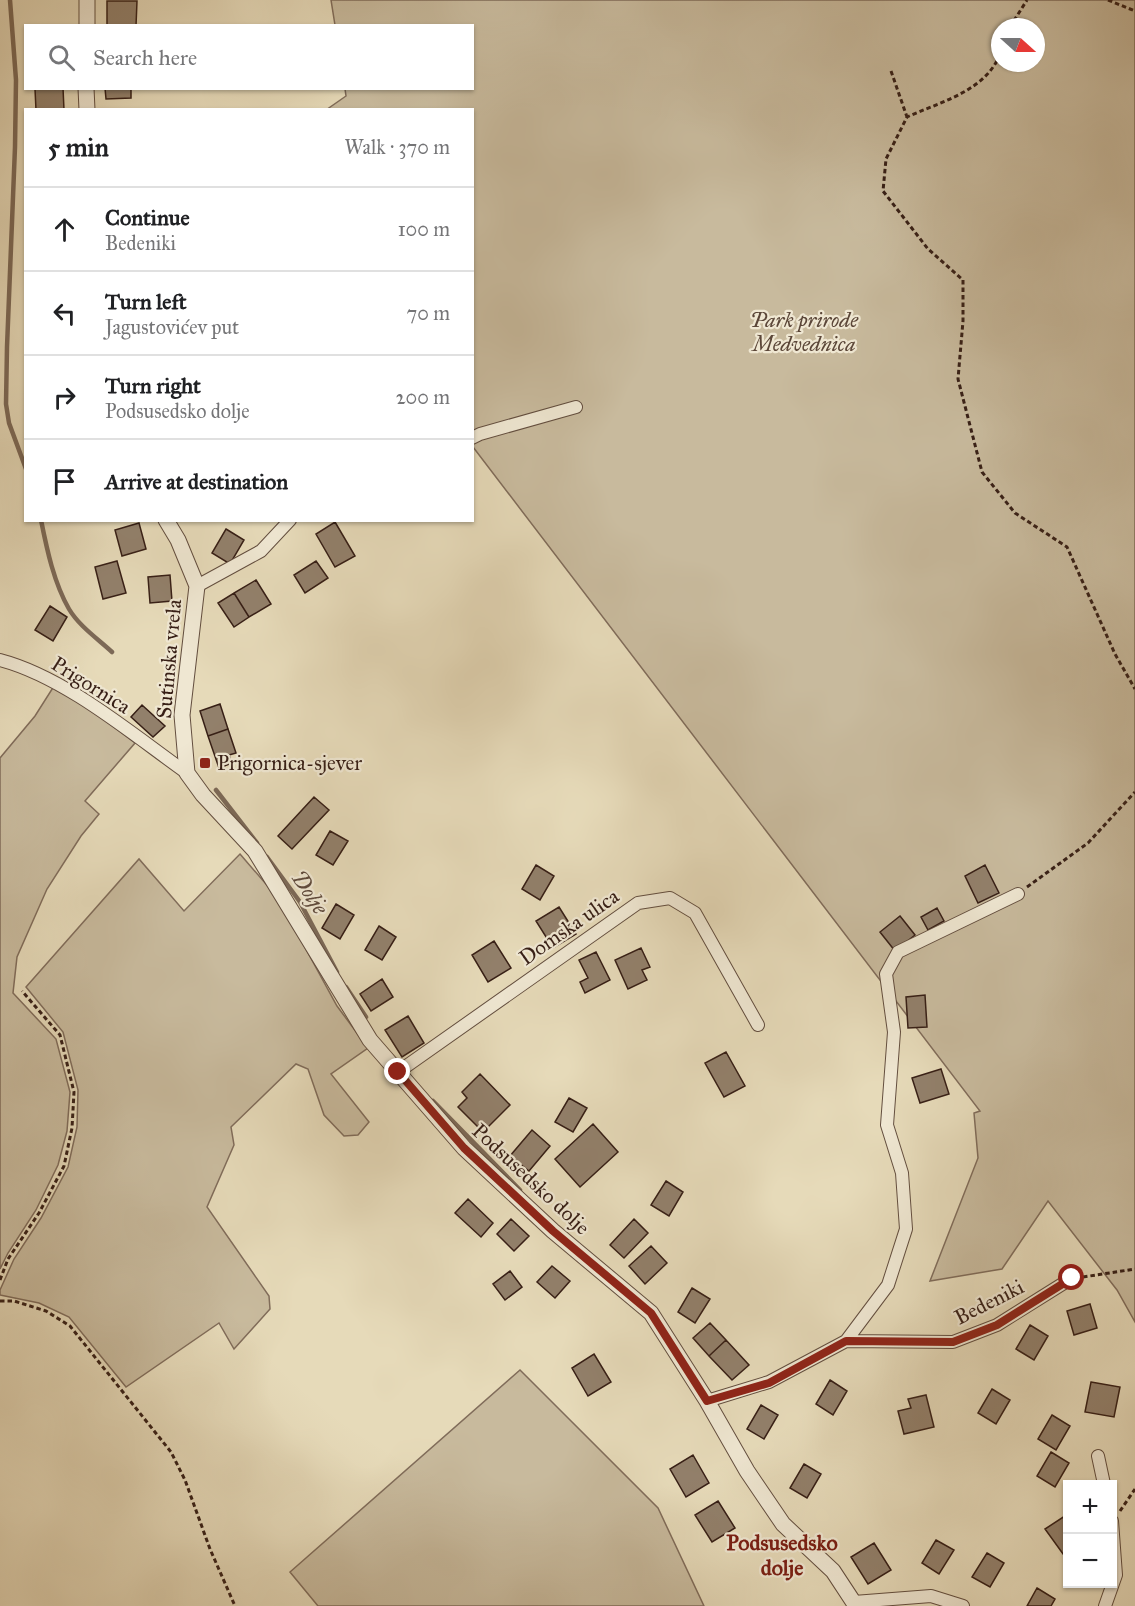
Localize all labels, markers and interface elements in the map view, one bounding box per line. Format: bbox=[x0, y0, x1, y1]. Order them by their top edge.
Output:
north arrow bbox=[991, 18, 1045, 72]
search box bbox=[24, 24, 474, 90]
icon: search bbox=[45, 41, 78, 74]
text: Search here bbox=[93, 44, 197, 71]
text: 5 min bbox=[48, 131, 109, 163]
text: Walk · 370 m bbox=[344, 135, 450, 159]
text: Continue bbox=[105, 204, 190, 231]
icon: ahead bbox=[48, 213, 81, 246]
text: 100 m bbox=[398, 217, 450, 241]
text: Bedeniki bbox=[105, 231, 176, 255]
text: Turn left bbox=[105, 288, 187, 315]
icon: left bbox=[48, 297, 81, 330]
text: 70 m bbox=[407, 301, 450, 325]
park label: Park prirode Medvednica bbox=[750, 307, 859, 357]
text: Jagustovićev put bbox=[105, 315, 239, 339]
text: Turn right bbox=[105, 372, 201, 399]
icon: right bbox=[48, 381, 81, 414]
text: 200 m bbox=[396, 385, 450, 409]
text: Podsusedsko dolje bbox=[105, 399, 250, 423]
icon: arrive bbox=[48, 465, 81, 498]
text: Arrive at destination bbox=[105, 468, 288, 495]
street label: Sutinska vrela bbox=[151, 598, 187, 720]
street label: Prigornica bbox=[47, 650, 136, 720]
place label: Prigornica-sjever bbox=[217, 750, 362, 776]
marker: Prigornica-sjever bbox=[198, 756, 212, 770]
water label: Dolje bbox=[285, 865, 334, 920]
street label: Domska ulica bbox=[514, 883, 624, 971]
route end bbox=[384, 1058, 410, 1084]
street label: Podsusedsko dolje bbox=[467, 1118, 596, 1240]
route start bbox=[1058, 1264, 1084, 1290]
street label: Bedeniki bbox=[950, 1273, 1028, 1331]
map controls bbox=[1063, 1480, 1117, 1588]
button: + bbox=[1063, 1480, 1117, 1534]
district label: Podsusedsko dolje bbox=[726, 1529, 838, 1581]
button: − bbox=[1063, 1534, 1117, 1588]

